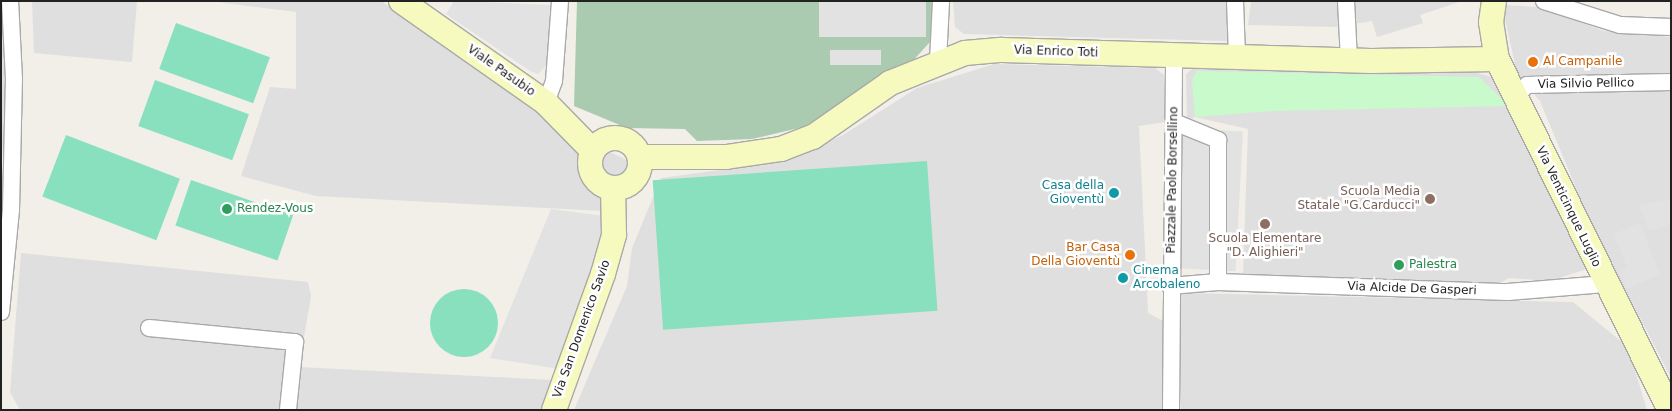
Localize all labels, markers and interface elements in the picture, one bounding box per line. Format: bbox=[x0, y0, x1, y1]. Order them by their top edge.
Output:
street label: Viale Pasubio bbox=[464, 42, 538, 100]
street label: Via Enrico Toti bbox=[1014, 43, 1098, 61]
place label: Al Campanile bbox=[1543, 55, 1622, 69]
marker: Al Campanile bbox=[1527, 56, 1539, 68]
street label: Via Silvio Pellico bbox=[1538, 76, 1634, 92]
street label: Piazzale Paolo Borsellino bbox=[1165, 106, 1181, 254]
street label: Via Venticinque Luglio bbox=[1533, 144, 1603, 270]
place label: Casa della Gioventù bbox=[1042, 179, 1104, 207]
place label: Scuola Media Statale "G.Carducci" bbox=[1297, 185, 1420, 213]
marker: Casa della Gioventù bbox=[1108, 187, 1120, 199]
marker: Scuola Media Statale "G.Carducci" bbox=[1424, 193, 1436, 205]
place label: Rendez-Vous bbox=[237, 202, 313, 216]
marker: Rendez-Vous bbox=[221, 203, 233, 215]
marker: Scuola Elementare "D. Alighieri" bbox=[1259, 218, 1271, 230]
place label: Scuola Elementare "D. Alighieri" bbox=[1209, 232, 1321, 260]
place label: Bar Casa Della Gioventù bbox=[1031, 241, 1120, 269]
marker: Bar Casa Della Gioventù bbox=[1124, 249, 1136, 261]
street label: Via San Domenico Savio bbox=[550, 258, 614, 400]
place label: Palestra bbox=[1409, 258, 1457, 272]
marker: Palestra bbox=[1393, 259, 1405, 271]
place label: Cinema Arcobaleno bbox=[1133, 264, 1200, 292]
marker: Cinema Arcobaleno bbox=[1117, 272, 1129, 284]
street label: Via Alcide De Gasperi bbox=[1347, 280, 1477, 298]

